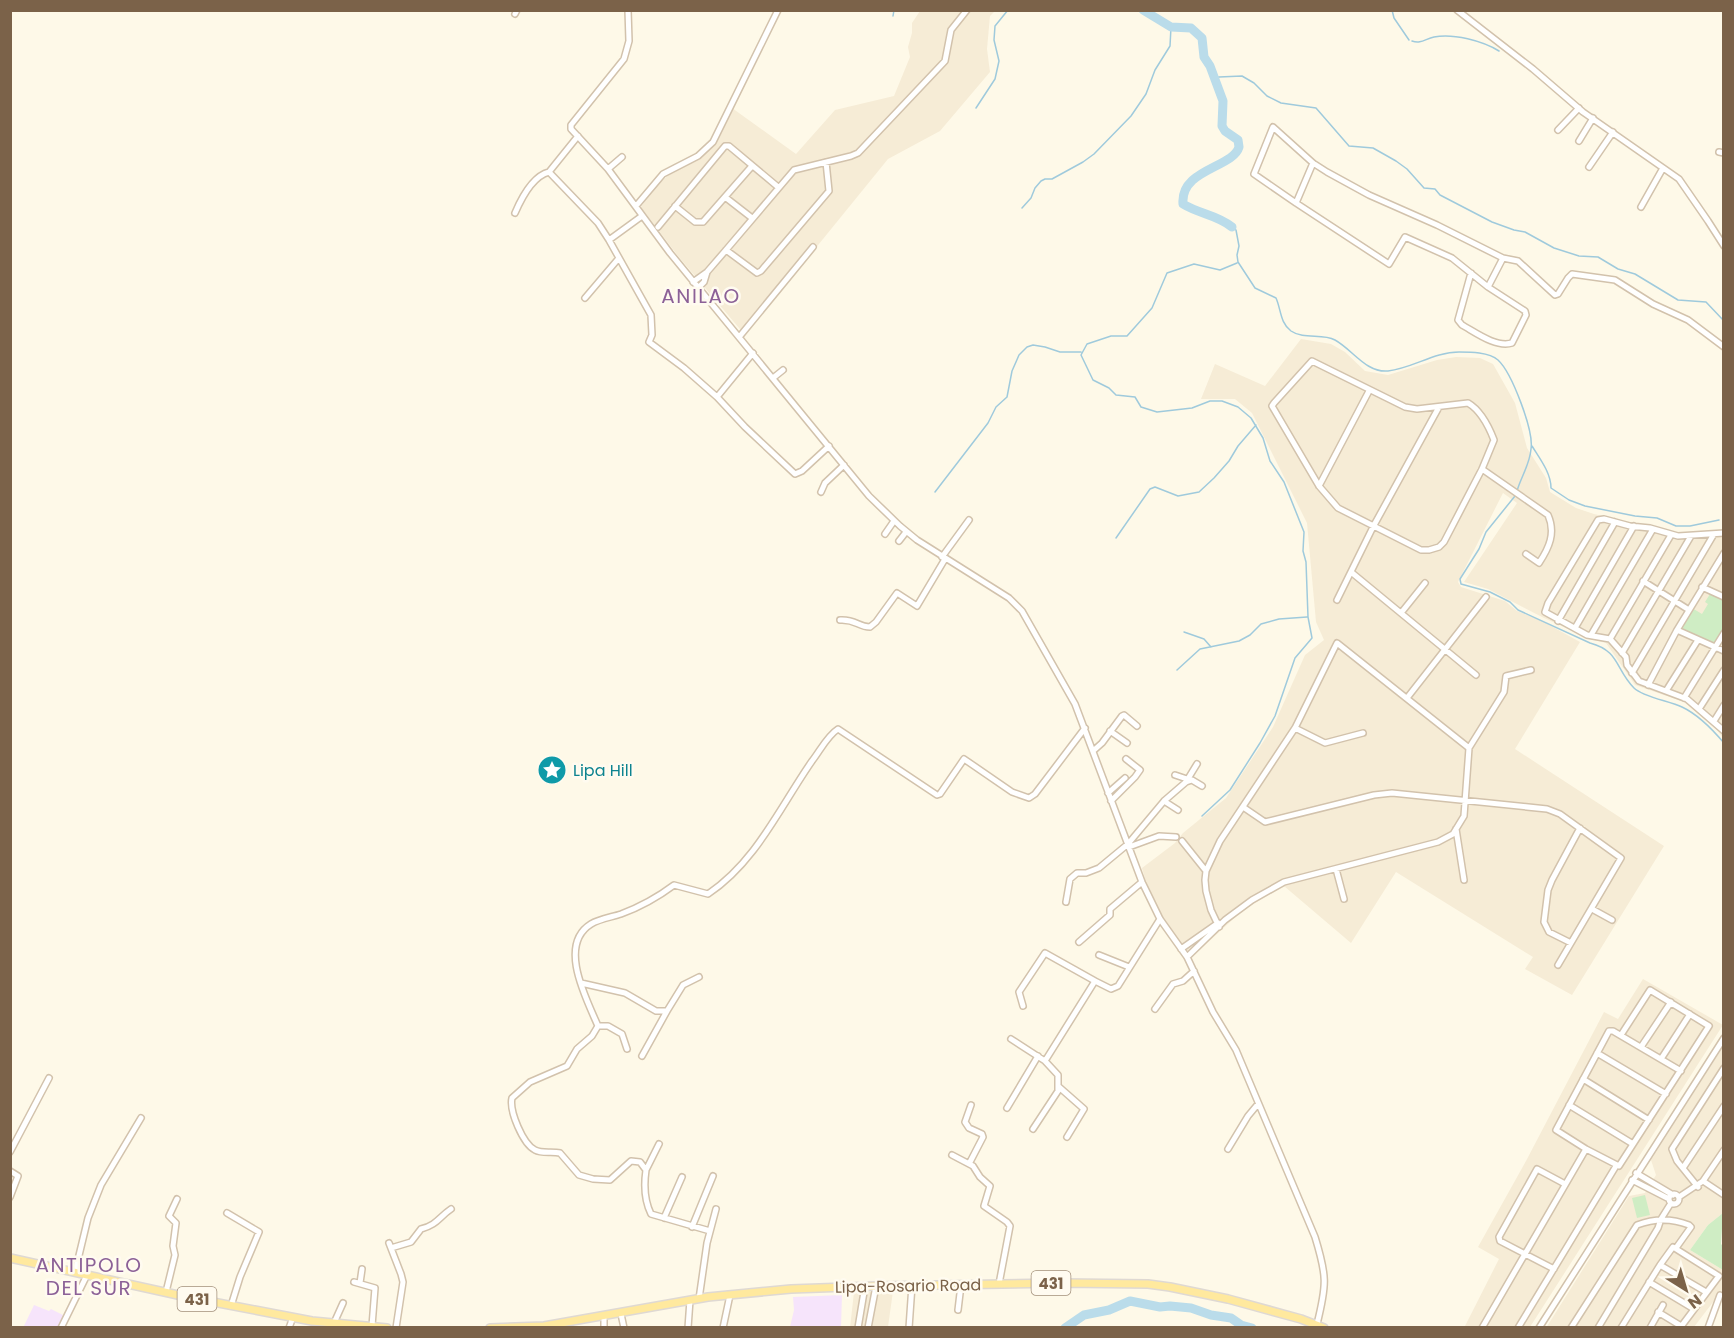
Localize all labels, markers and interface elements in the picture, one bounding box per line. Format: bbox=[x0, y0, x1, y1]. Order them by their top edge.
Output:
district label: ANILAO bbox=[661, 282, 741, 310]
place icon: Lipa Hill bbox=[536, 754, 568, 786]
place label: Lipa Hill bbox=[573, 759, 633, 782]
district label: ANTIPOLO DEL SUR bbox=[36, 1251, 142, 1302]
north arrow bbox=[1656, 1260, 1716, 1320]
road number: 431 bbox=[1032, 1271, 1070, 1295]
street label: Lipa-Rosario Road bbox=[835, 1273, 981, 1299]
road number: 431 bbox=[178, 1287, 216, 1311]
text: N bbox=[1683, 1289, 1706, 1314]

